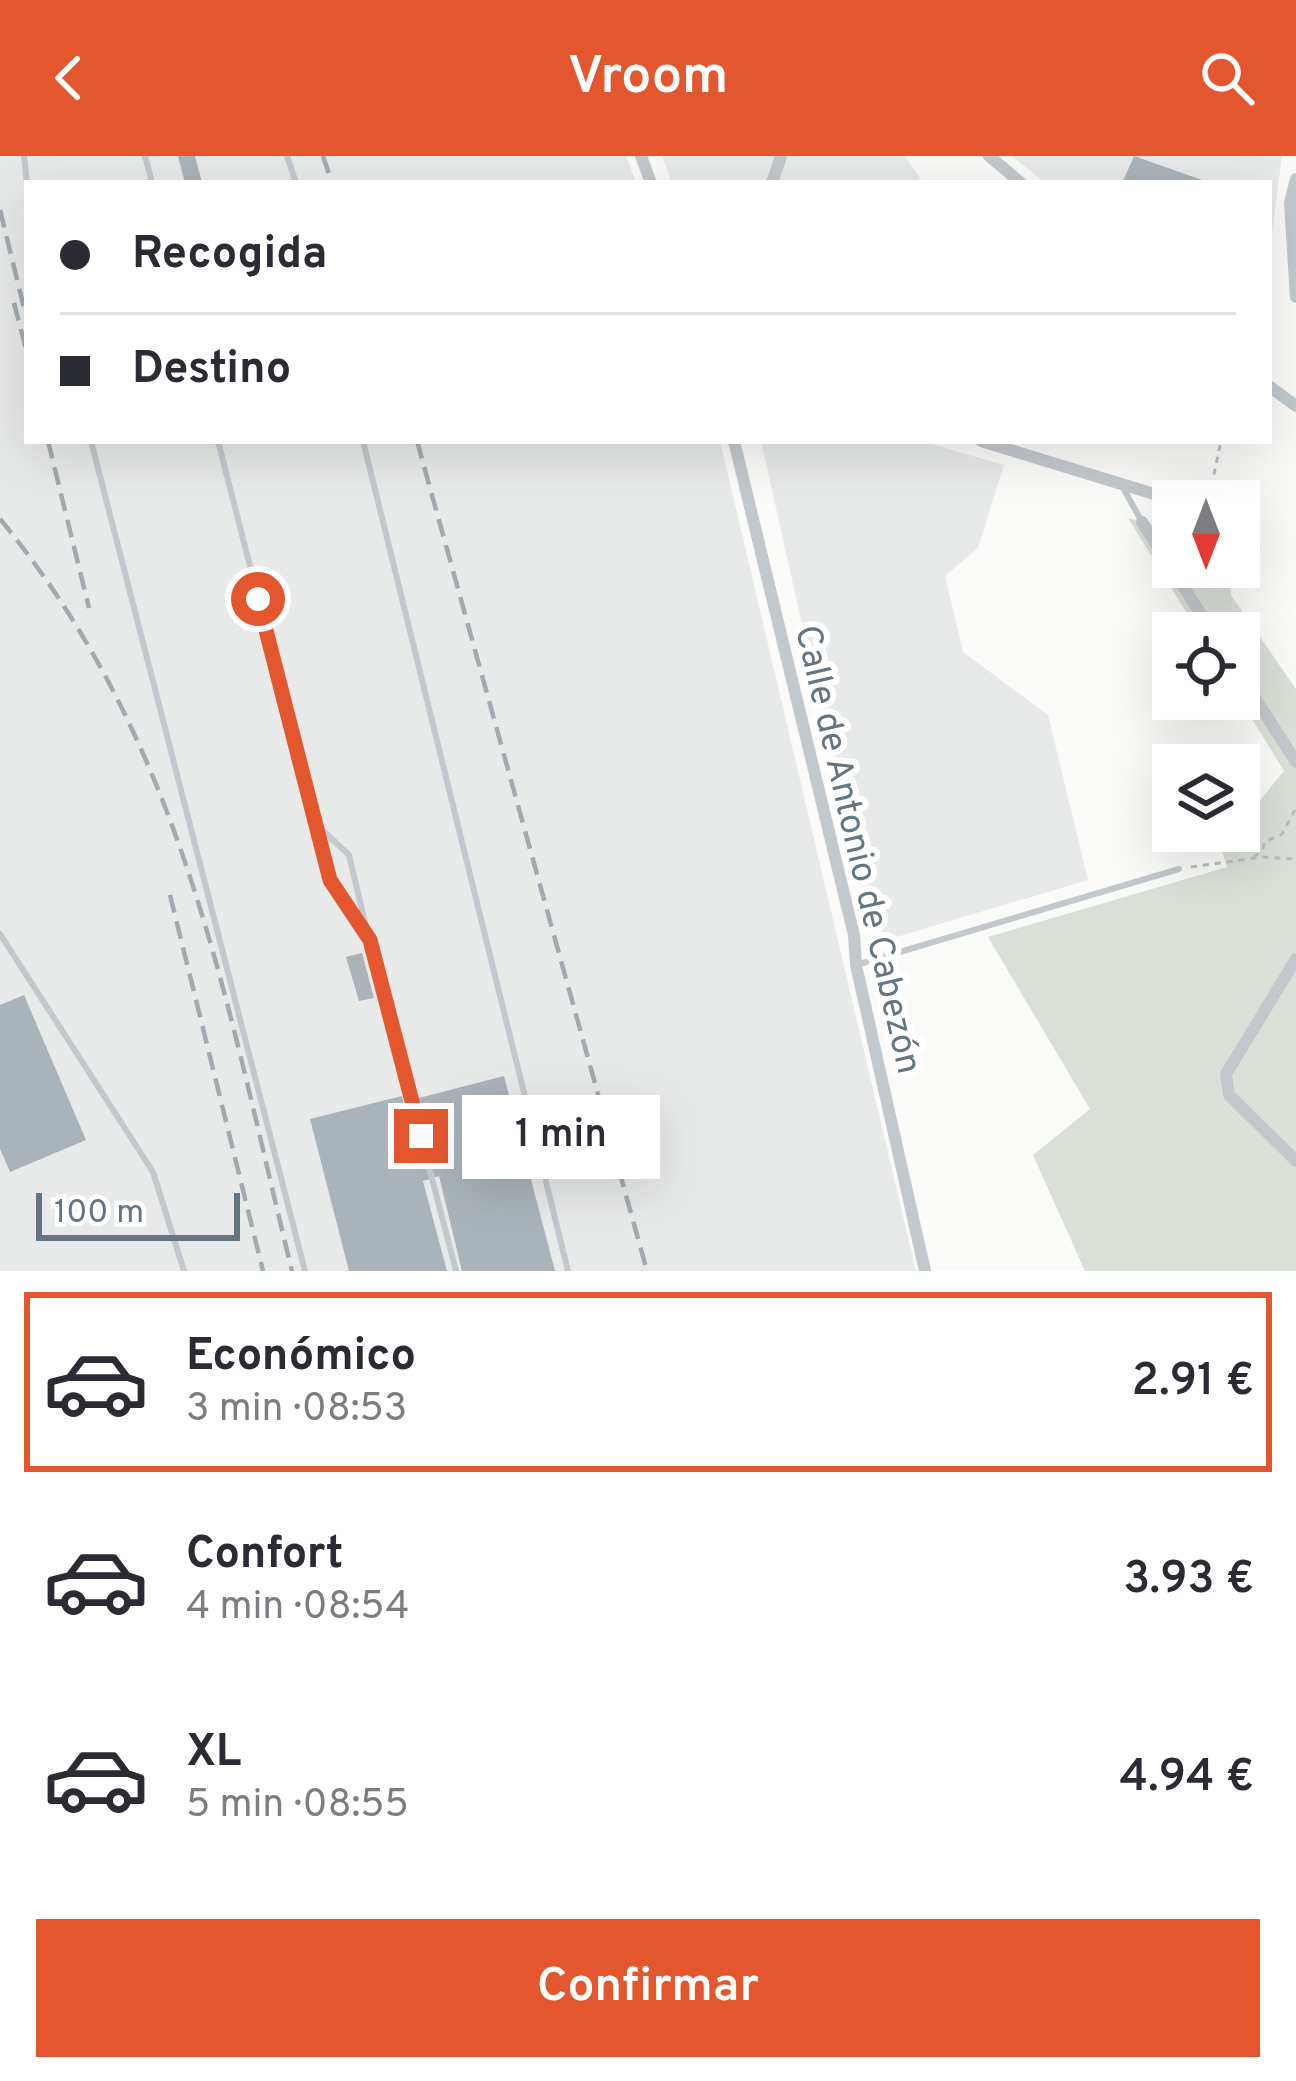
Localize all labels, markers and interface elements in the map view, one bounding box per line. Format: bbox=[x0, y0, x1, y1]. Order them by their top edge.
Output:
text: Vroom bbox=[567, 44, 729, 113]
icon: back bbox=[36, 45, 102, 111]
icon: search bbox=[1194, 45, 1260, 111]
text: Recogida bbox=[132, 227, 327, 284]
text: Destino bbox=[132, 342, 291, 399]
north arrow bbox=[1152, 480, 1260, 588]
map controls bbox=[1152, 480, 1260, 852]
route start bbox=[231, 572, 285, 626]
button: locate bbox=[1152, 612, 1260, 720]
street label: Calle de Antonio de Cabezón bbox=[782, 621, 930, 1079]
button: layers bbox=[1152, 744, 1260, 852]
callout: 1 min bbox=[463, 1094, 661, 1178]
route end bbox=[394, 1109, 448, 1163]
text: 1 min bbox=[515, 1112, 607, 1161]
scale bar bbox=[36, 1187, 240, 1240]
text: 100 m bbox=[54, 1193, 144, 1235]
icon: car bbox=[42, 1328, 150, 1436]
text: Económico bbox=[186, 1329, 416, 1386]
text: 2.91 € bbox=[1131, 1354, 1254, 1411]
text: 3 min · 08:53 bbox=[186, 1386, 407, 1435]
icon: car bbox=[42, 1526, 150, 1634]
text: Confort bbox=[186, 1527, 343, 1584]
text: 3.93 € bbox=[1123, 1552, 1254, 1609]
text: 4 min · 08:54 bbox=[186, 1584, 409, 1633]
icon: car bbox=[42, 1724, 150, 1832]
text: XL bbox=[186, 1725, 241, 1782]
text: 4.94 € bbox=[1119, 1750, 1254, 1807]
text: 5 min · 08:55 bbox=[186, 1782, 409, 1831]
button: Confirmar bbox=[36, 1919, 1260, 2057]

